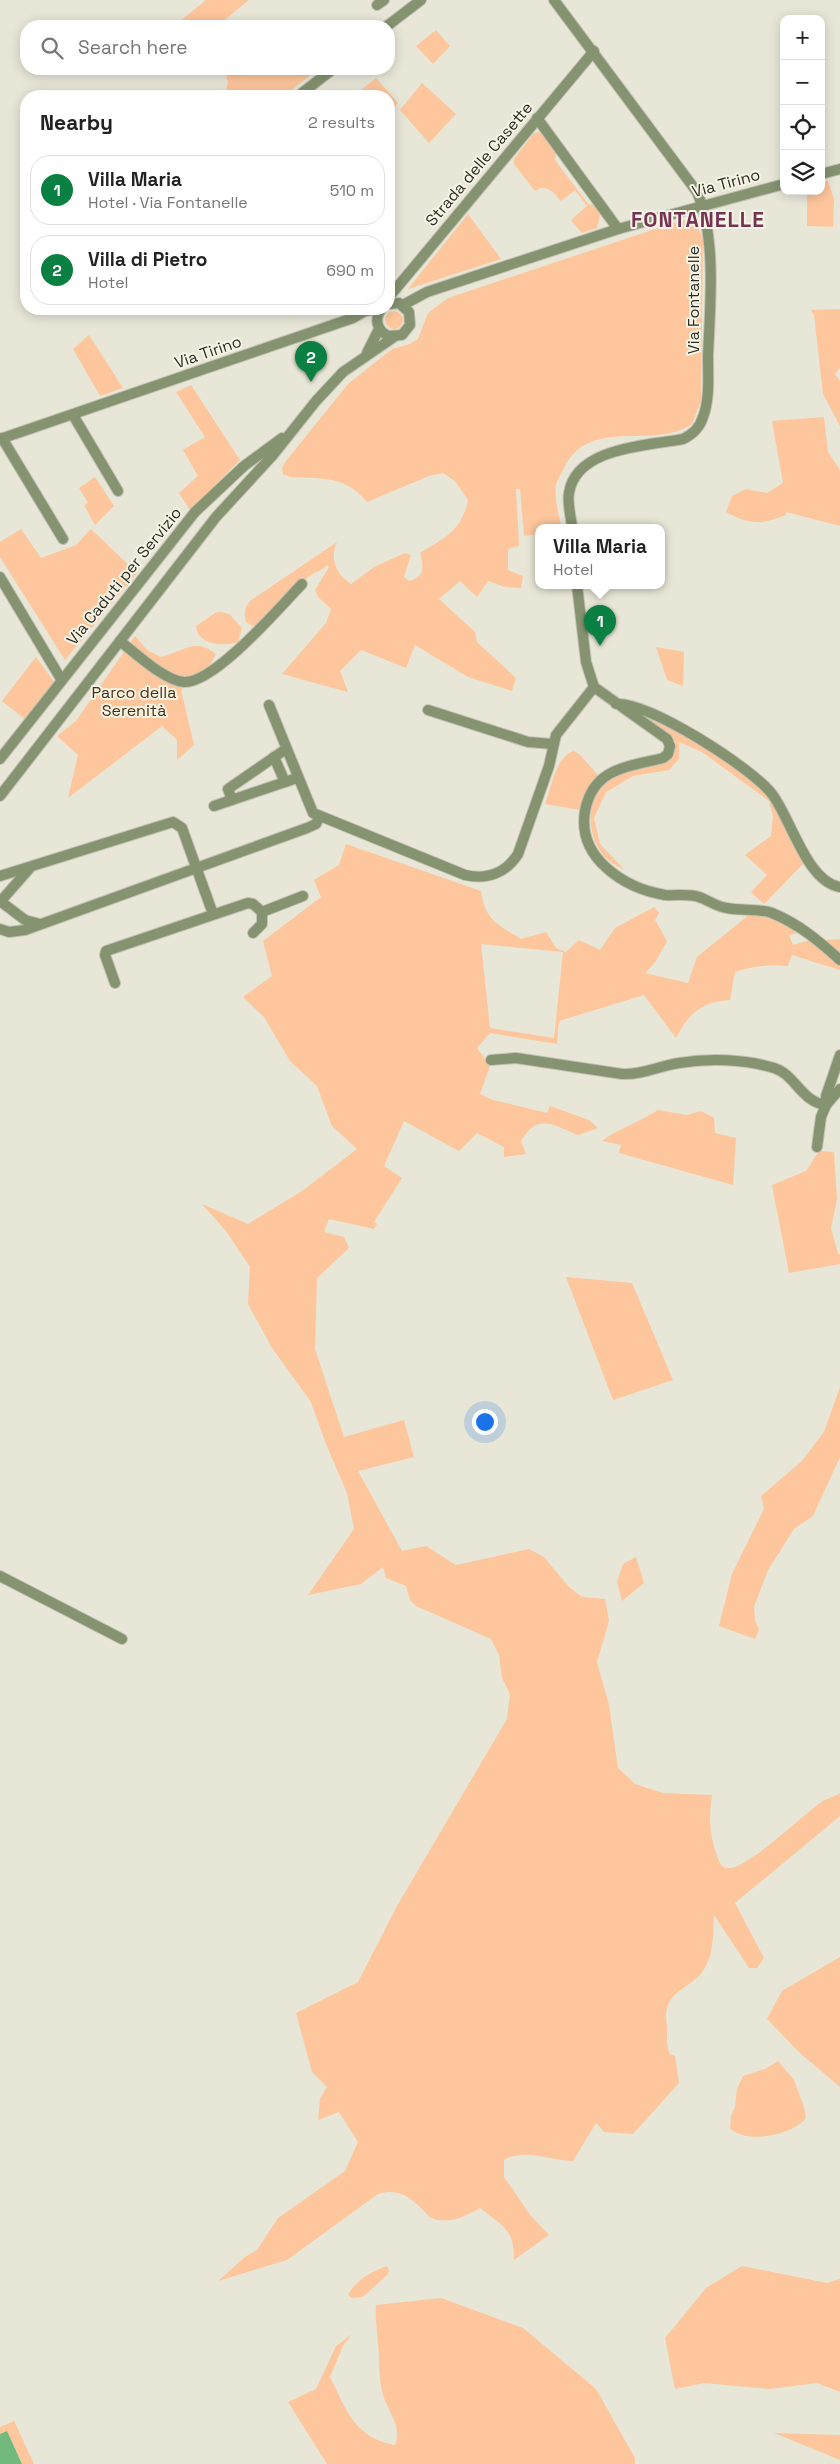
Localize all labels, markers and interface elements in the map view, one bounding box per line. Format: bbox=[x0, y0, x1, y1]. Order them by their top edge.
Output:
map controls bbox=[780, 15, 825, 195]
button: + bbox=[780, 15, 825, 60]
search box bbox=[20, 20, 395, 75]
icon: search bbox=[38, 34, 66, 62]
text: Search here bbox=[78, 35, 188, 60]
button: − bbox=[780, 60, 825, 105]
street label: Strada delle Casette bbox=[421, 97, 537, 231]
button: locate bbox=[780, 105, 825, 150]
text: Nearby bbox=[40, 109, 113, 136]
text: 2 results bbox=[308, 112, 375, 133]
button: layers bbox=[780, 150, 825, 195]
street label: Via Tirino bbox=[690, 164, 762, 202]
text: Villa Maria bbox=[88, 167, 182, 192]
text: 1 bbox=[53, 180, 61, 201]
text: 510 m bbox=[330, 180, 374, 201]
text: Hotel · Via Fontanelle bbox=[88, 192, 248, 213]
district label: FONTANELLE bbox=[631, 206, 765, 233]
street label: Via Fontanelle bbox=[683, 246, 704, 354]
text: Villa di Pietro bbox=[88, 247, 207, 272]
text: 2 bbox=[52, 260, 62, 281]
text: 690 m bbox=[326, 260, 374, 281]
text: Hotel bbox=[88, 272, 129, 293]
street label: Via Tirino bbox=[172, 331, 244, 373]
pin: 2 bbox=[295, 341, 327, 382]
street label: Via Caduti per Servizio bbox=[62, 503, 186, 649]
popup bbox=[535, 524, 665, 589]
text: Villa Maria bbox=[553, 534, 647, 559]
text: Hotel bbox=[553, 559, 594, 580]
pin: 1 bbox=[584, 605, 616, 646]
park label: Parco della Serenità bbox=[92, 682, 176, 721]
your location bbox=[472, 1409, 498, 1435]

